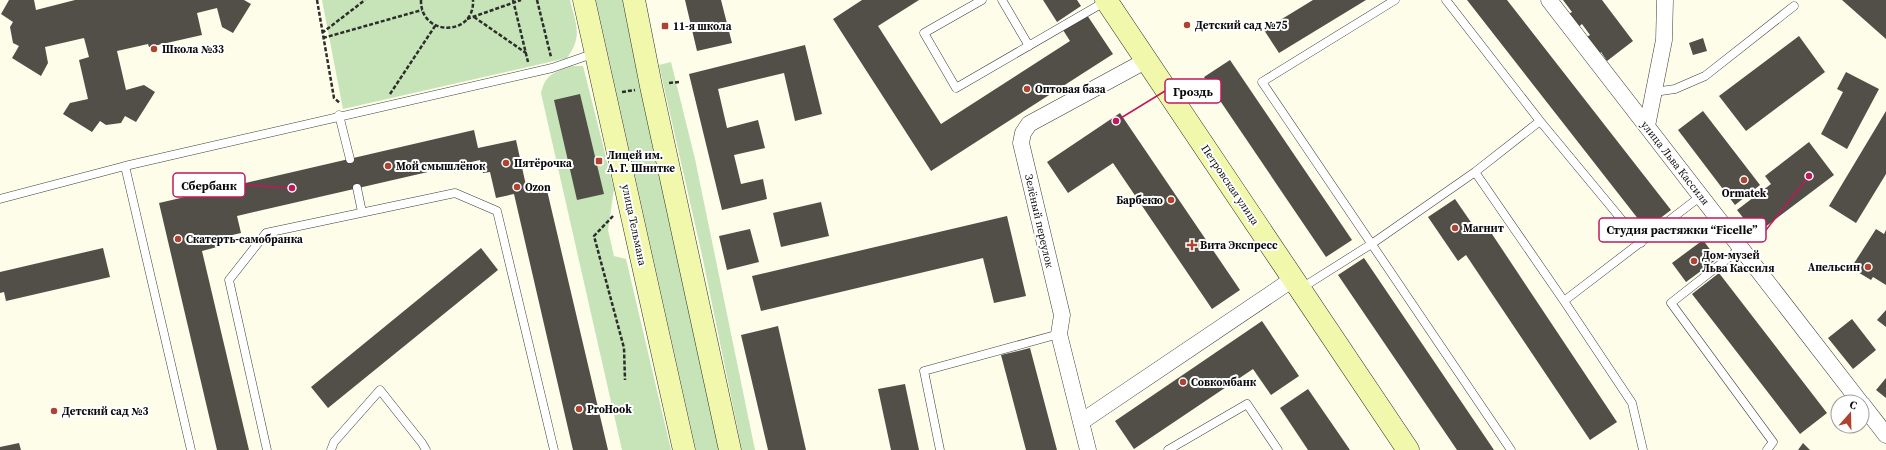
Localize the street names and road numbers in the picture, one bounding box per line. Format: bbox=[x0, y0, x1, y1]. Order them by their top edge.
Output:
street label: улица Льва Кассиля bbox=[1637, 118, 1713, 208]
street label: Петровская улица bbox=[1197, 142, 1263, 229]
street label: Зелёный переулок bbox=[1021, 173, 1057, 269]
street label: улица Тельмана bbox=[618, 183, 650, 267]

